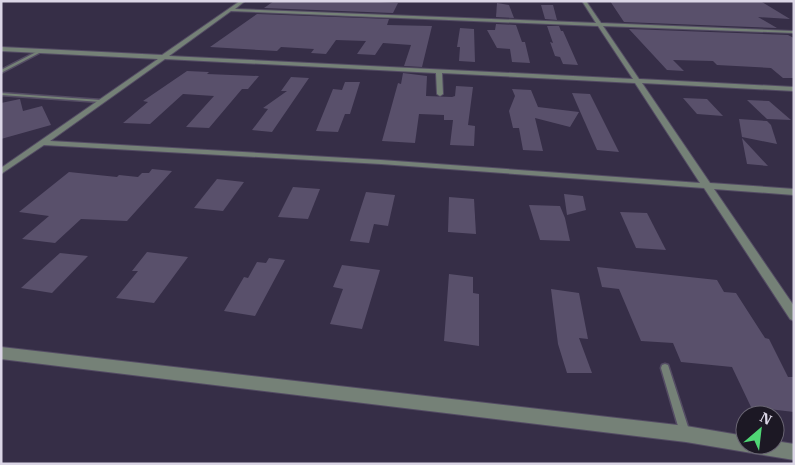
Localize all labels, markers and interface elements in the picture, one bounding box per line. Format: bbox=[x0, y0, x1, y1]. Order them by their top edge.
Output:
north arrow bbox=[735, 405, 785, 455]
text: N bbox=[757, 408, 775, 429]

